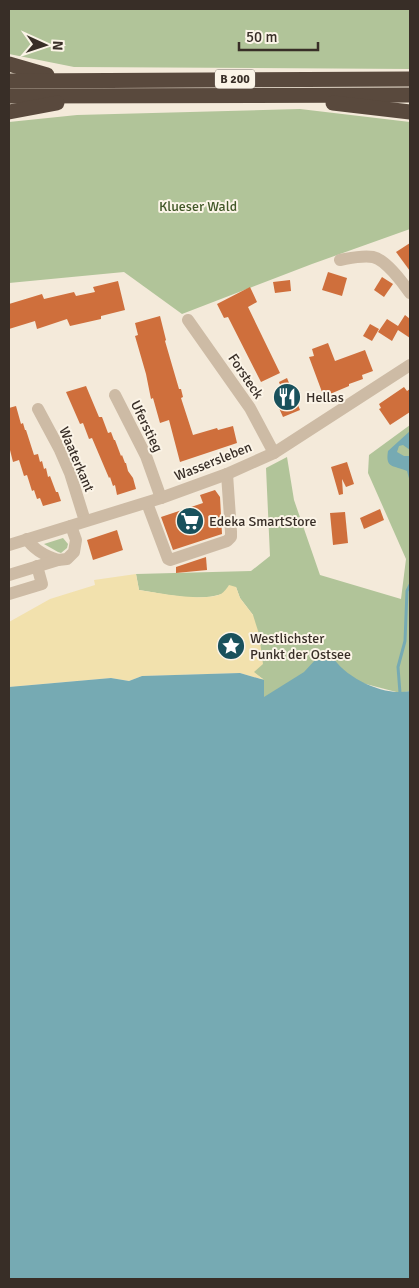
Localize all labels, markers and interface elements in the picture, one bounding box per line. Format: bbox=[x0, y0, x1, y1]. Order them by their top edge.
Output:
north arrow bbox=[20, 20, 70, 70]
scale bar bbox=[239, 20, 318, 52]
text: 50 m bbox=[246, 28, 277, 46]
text: N bbox=[49, 40, 66, 51]
road number: B 200 bbox=[215, 70, 255, 88]
park label: Klueser Wald bbox=[159, 198, 237, 215]
street label: Forsteck bbox=[224, 350, 267, 402]
restaurant icon: Hellas bbox=[272, 382, 302, 412]
place label: Hellas bbox=[306, 389, 344, 406]
street label: Uferstieg bbox=[127, 398, 166, 455]
street label: Waaterkant bbox=[55, 424, 98, 494]
street label: Wassersleben bbox=[172, 438, 254, 485]
supermarket icon: Edeka SmartStore bbox=[175, 506, 205, 536]
place label: Edeka SmartStore bbox=[209, 513, 317, 530]
place label: Westlichster Punkt der Ostsee bbox=[250, 630, 351, 663]
place icon: Westlichster Punkt der Ostsee bbox=[216, 631, 246, 661]

